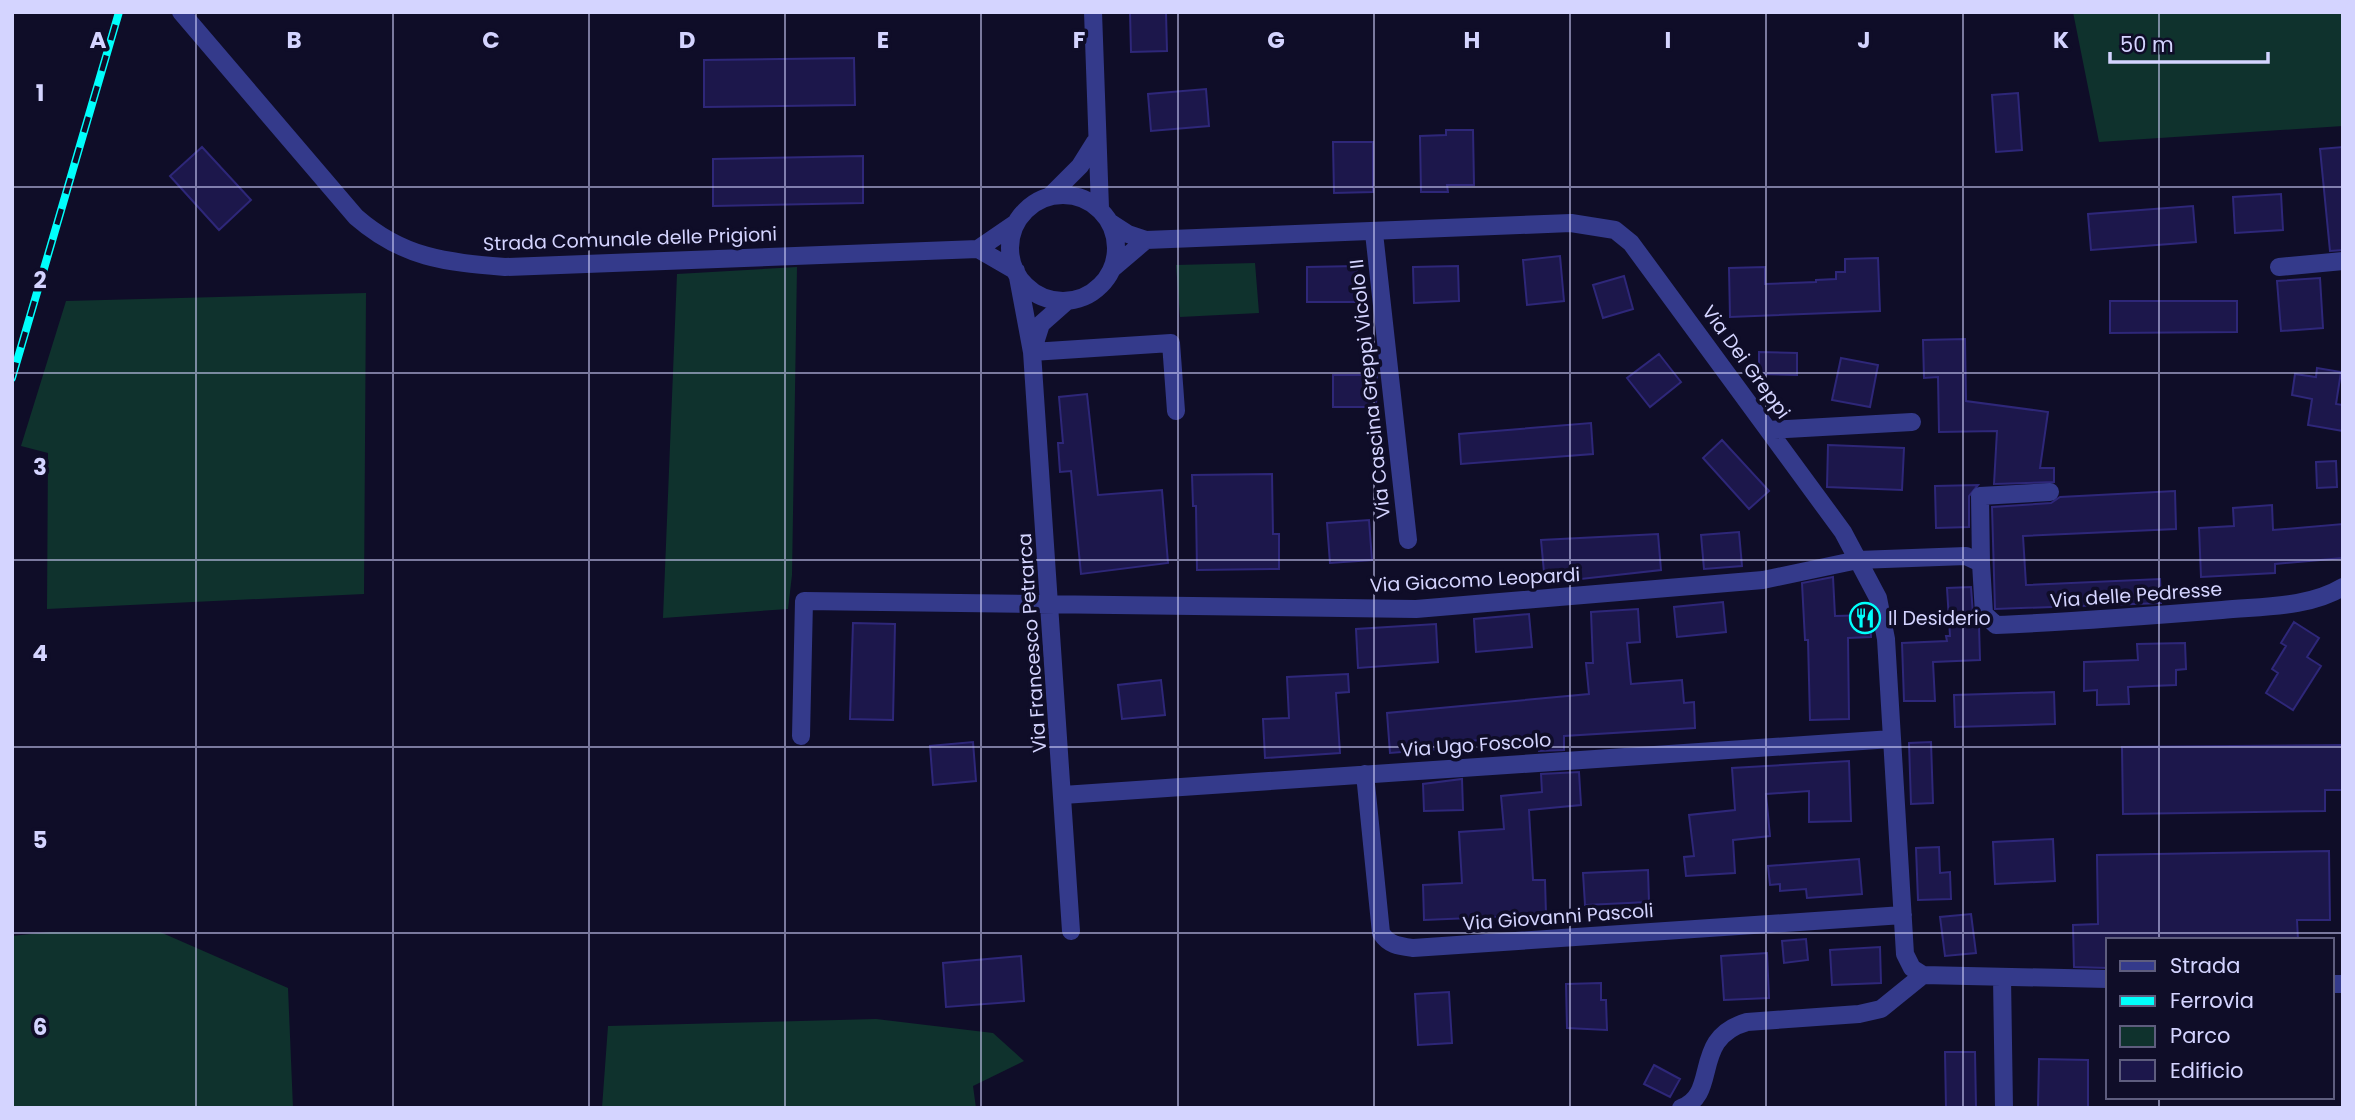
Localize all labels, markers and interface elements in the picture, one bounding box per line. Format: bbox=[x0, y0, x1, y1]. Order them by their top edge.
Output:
scale bar bbox=[2110, 21, 2268, 65]
text: A bbox=[90, 24, 107, 56]
text: B bbox=[286, 24, 302, 56]
text: C bbox=[482, 24, 500, 56]
text: D bbox=[679, 24, 695, 56]
text: E bbox=[877, 24, 889, 56]
text: F bbox=[1073, 24, 1085, 56]
text: G bbox=[1267, 24, 1285, 56]
text: H bbox=[1464, 24, 1480, 56]
text: I bbox=[1665, 24, 1671, 56]
text: J bbox=[1857, 24, 1871, 56]
text: K bbox=[2053, 24, 2069, 56]
text: 50 m bbox=[2120, 30, 2174, 59]
text: 1 bbox=[36, 77, 44, 109]
street label: Strada Comunale delle Prigioni bbox=[483, 220, 777, 258]
street label: Via Cascina Greppi Vicolo II bbox=[1343, 258, 1397, 520]
text: 2 bbox=[33, 264, 47, 296]
street label: Via Dei Greppi bbox=[1696, 300, 1796, 424]
text: 3 bbox=[33, 451, 47, 483]
street label: Via Francesco Petrarca bbox=[1011, 532, 1053, 754]
street label: Via Giacomo Leopardi bbox=[1369, 561, 1581, 599]
street label: Via delle Pedresse bbox=[2049, 576, 2223, 614]
restaurant icon: Il Desiderio bbox=[1848, 601, 1882, 635]
place label: Il Desiderio bbox=[1888, 605, 1991, 632]
text: 4 bbox=[32, 637, 48, 669]
street label: Via Ugo Foscolo bbox=[1400, 726, 1552, 764]
text: 5 bbox=[33, 824, 47, 856]
street label: Via Giovanni Pascoli bbox=[1462, 897, 1654, 937]
legend bbox=[2106, 938, 2334, 1099]
text: Strada bbox=[2170, 951, 2240, 980]
text: Ferrovia bbox=[2170, 986, 2254, 1015]
text: 6 bbox=[33, 1011, 47, 1043]
text: Parco bbox=[2170, 1021, 2230, 1050]
text: Edificio bbox=[2170, 1056, 2244, 1085]

